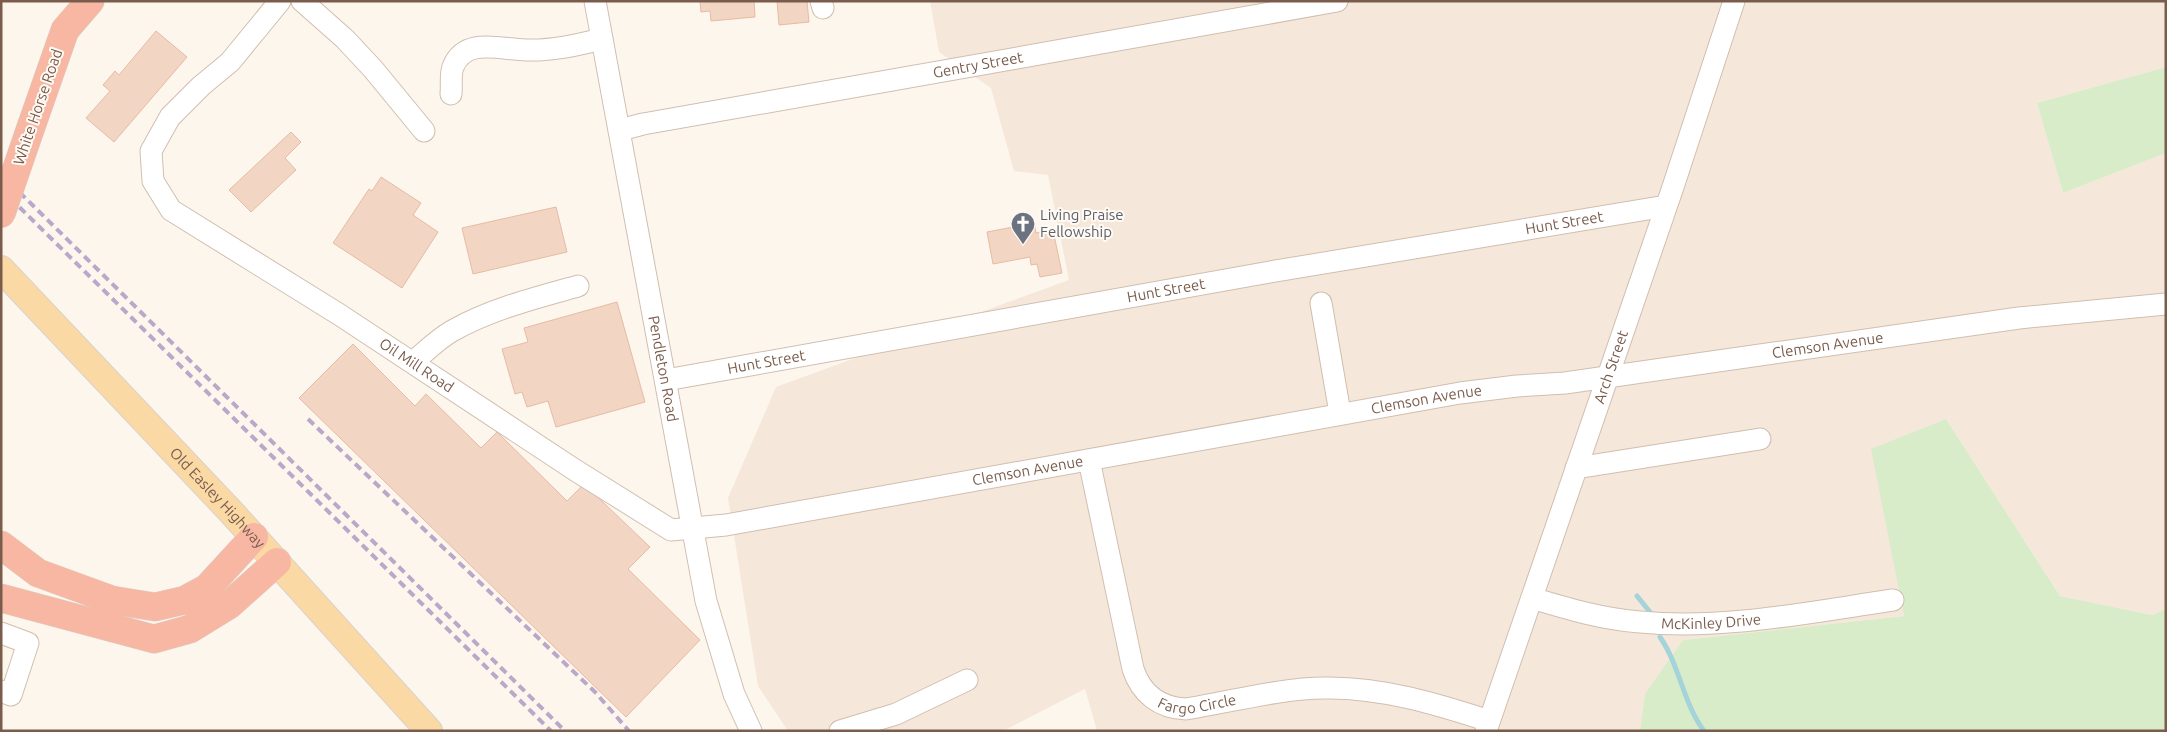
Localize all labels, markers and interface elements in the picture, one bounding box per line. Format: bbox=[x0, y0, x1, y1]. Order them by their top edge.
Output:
street label: White Horse Road bbox=[10, 47, 65, 167]
street label: Gentry Street bbox=[931, 48, 1025, 81]
place label: Living Praise Fellowship bbox=[1040, 206, 1124, 240]
street label: Hunt Street bbox=[1524, 208, 1605, 237]
church icon: Living Praise Fellowship bbox=[1010, 211, 1036, 245]
street label: Hunt Street bbox=[1126, 275, 1206, 305]
street label: Pendleton Road bbox=[645, 314, 682, 423]
street label: Arch Street bbox=[1590, 328, 1631, 406]
street label: Clemson Avenue bbox=[1771, 329, 1884, 361]
street label: Oil Mill Road bbox=[376, 334, 457, 396]
street label: Hunt Street bbox=[726, 346, 807, 377]
street label: Clemson Avenue bbox=[1370, 381, 1483, 417]
street label: Old Easley Highway bbox=[167, 444, 269, 551]
street label: Clemson Avenue bbox=[971, 452, 1084, 489]
street label: McKinley Drive bbox=[1661, 610, 1762, 632]
street label: Fargo Circle bbox=[1155, 691, 1238, 717]

